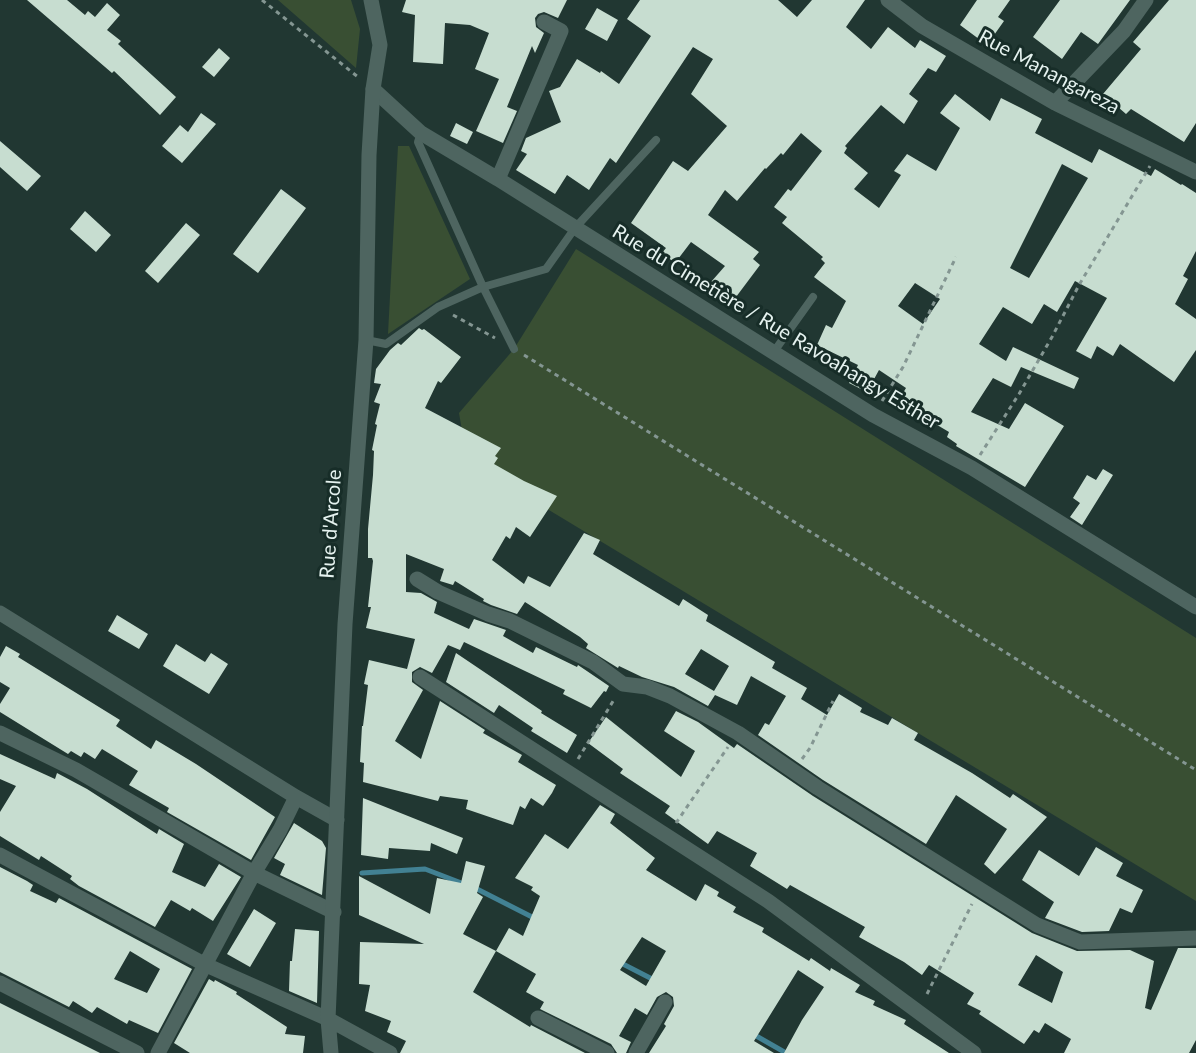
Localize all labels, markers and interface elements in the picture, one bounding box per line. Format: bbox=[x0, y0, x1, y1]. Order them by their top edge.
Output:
street label: Rue Manangareza bbox=[974, 25, 1124, 119]
street label: Rue du Cimetière / Rue Ravoahangy Esther bbox=[608, 219, 944, 435]
street label: Rue d'Arcole bbox=[315, 469, 347, 579]

